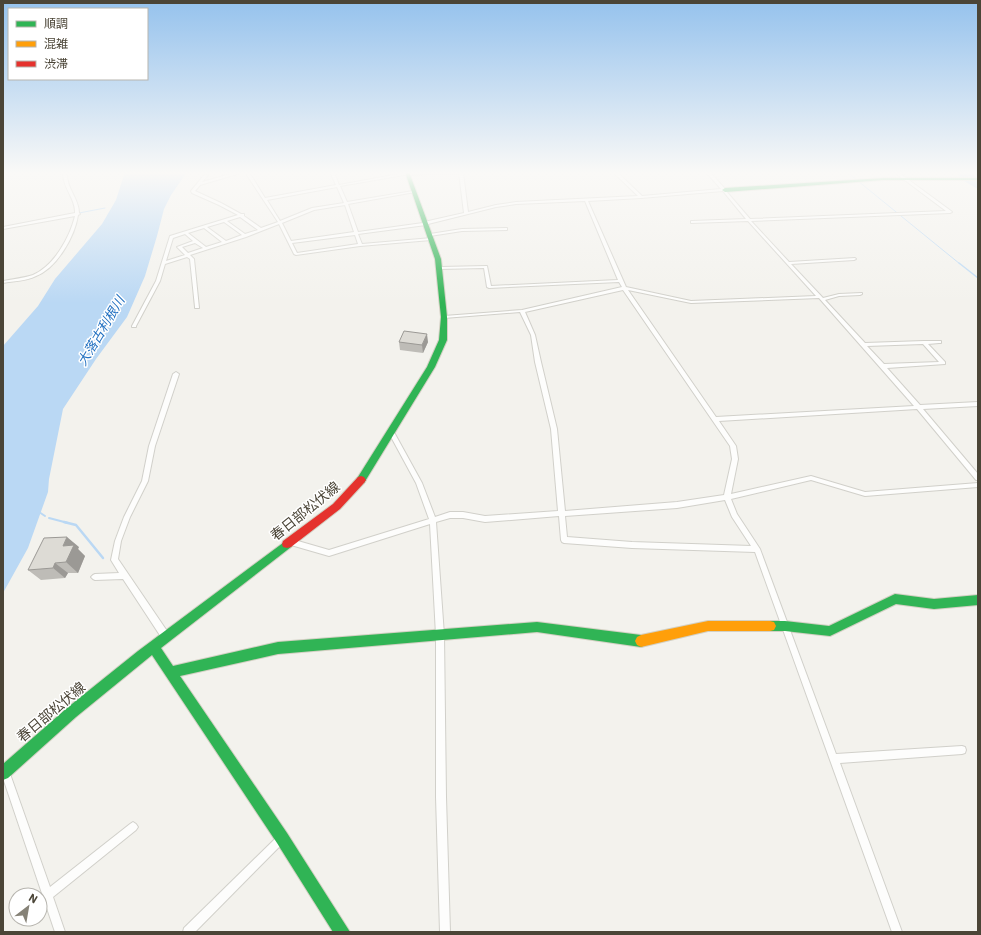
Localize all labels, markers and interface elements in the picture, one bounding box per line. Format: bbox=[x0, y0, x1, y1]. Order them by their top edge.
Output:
legend bbox=[8, 8, 148, 80]
text: 順調 bbox=[44, 16, 68, 31]
text: 混雑 bbox=[44, 36, 68, 51]
text: 渋滞 bbox=[44, 56, 68, 71]
water label: 大落古利根川 bbox=[74, 291, 129, 369]
street label: 春日部松伏線 bbox=[267, 478, 343, 544]
street label: 春日部松伏線 bbox=[13, 678, 89, 746]
north arrow bbox=[8, 887, 48, 927]
text: N bbox=[26, 890, 40, 906]

